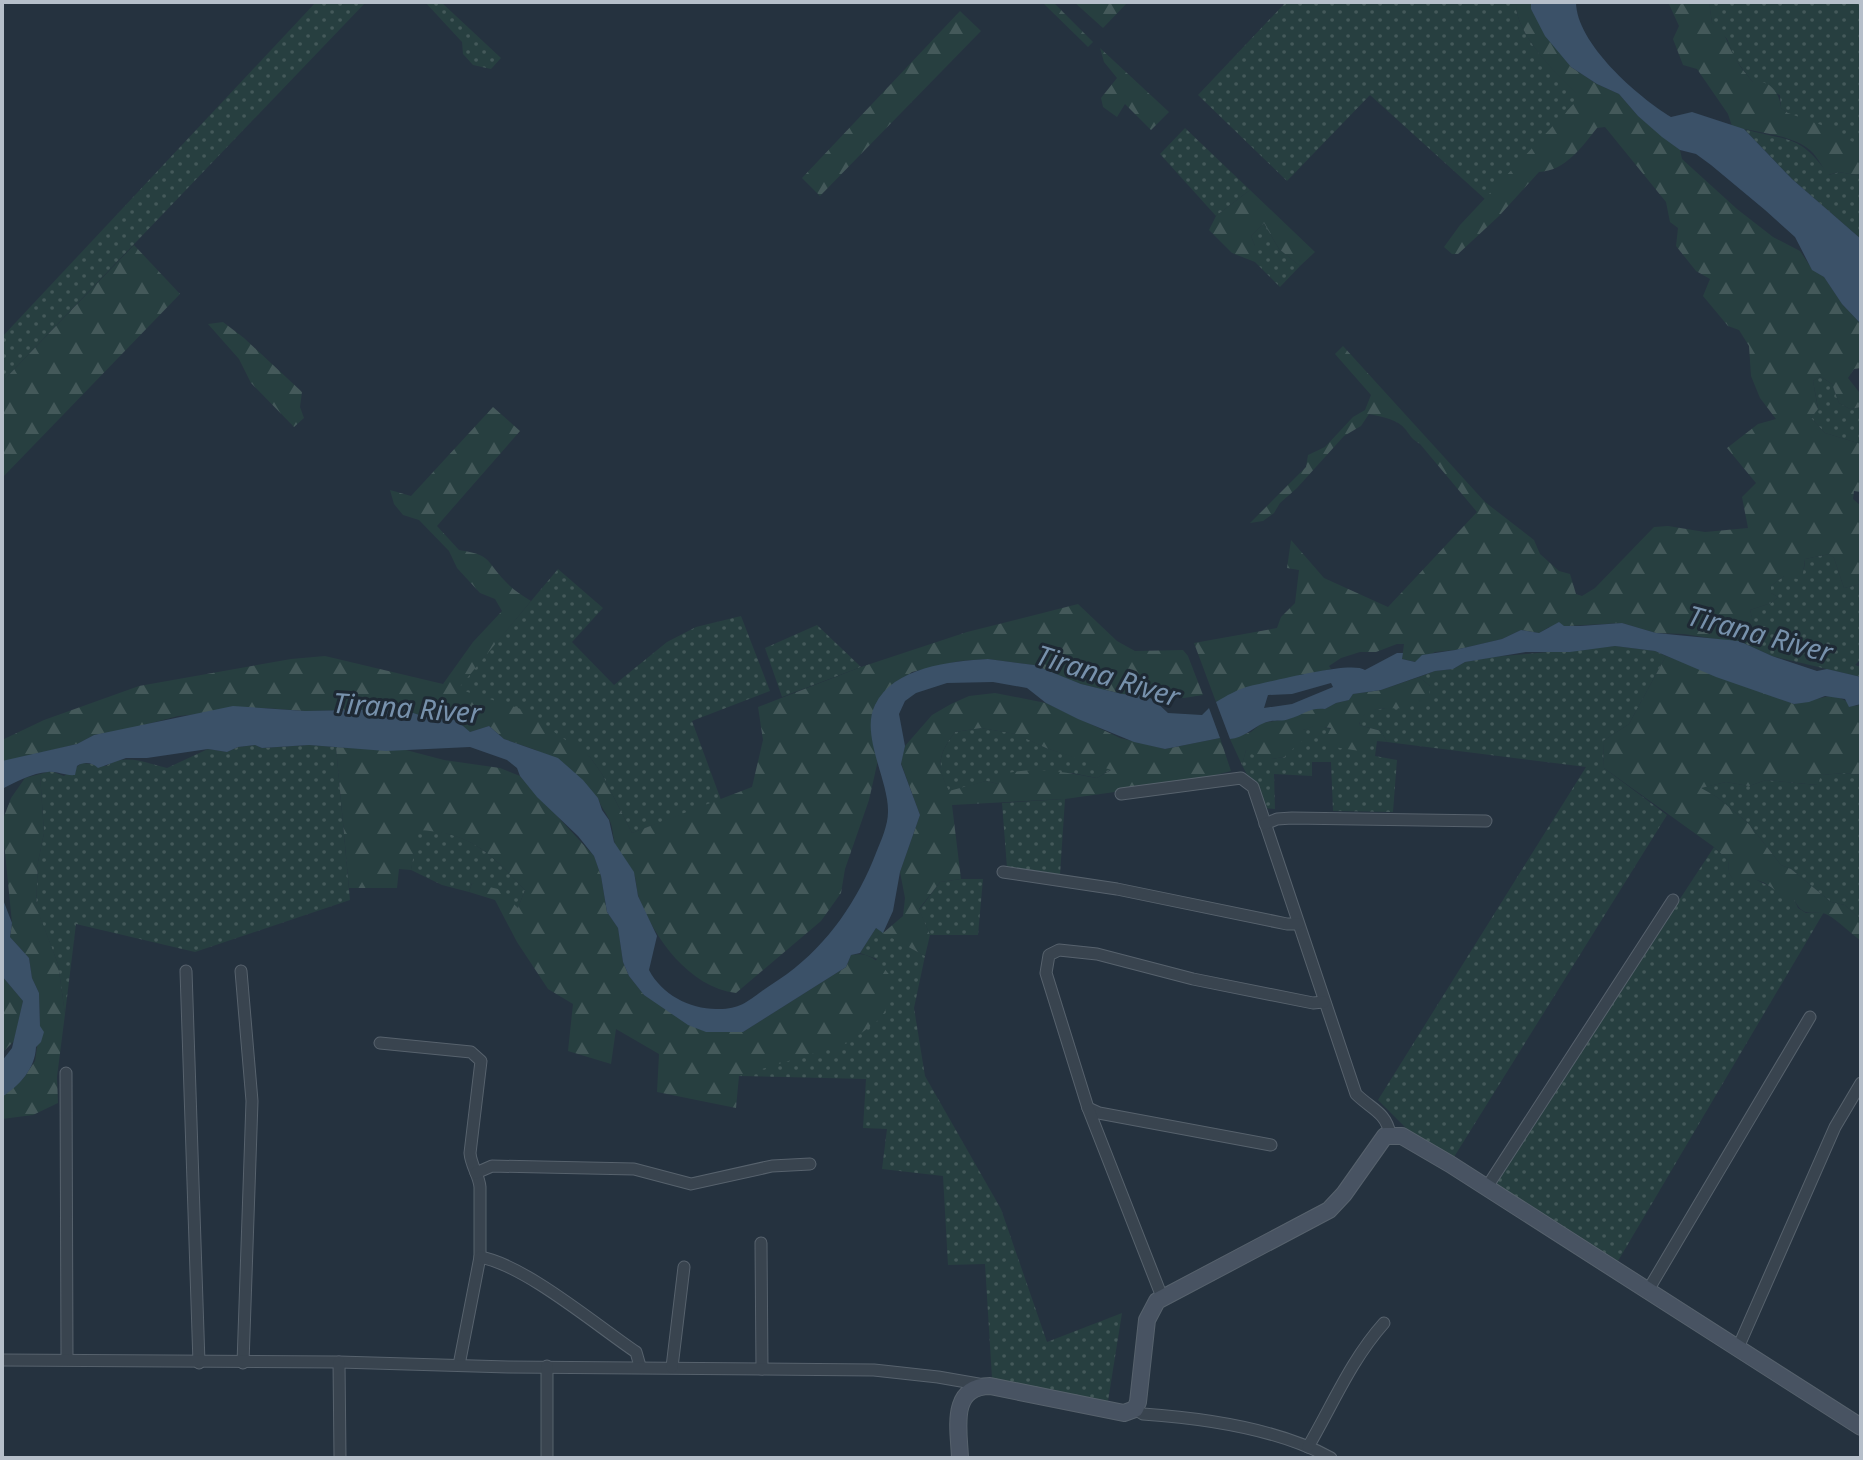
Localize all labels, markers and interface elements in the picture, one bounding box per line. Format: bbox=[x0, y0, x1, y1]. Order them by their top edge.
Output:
water label: Tirana River bbox=[1684, 595, 1839, 671]
water label: Tirana River bbox=[1032, 635, 1187, 715]
water label: Tirana River bbox=[332, 683, 484, 731]

